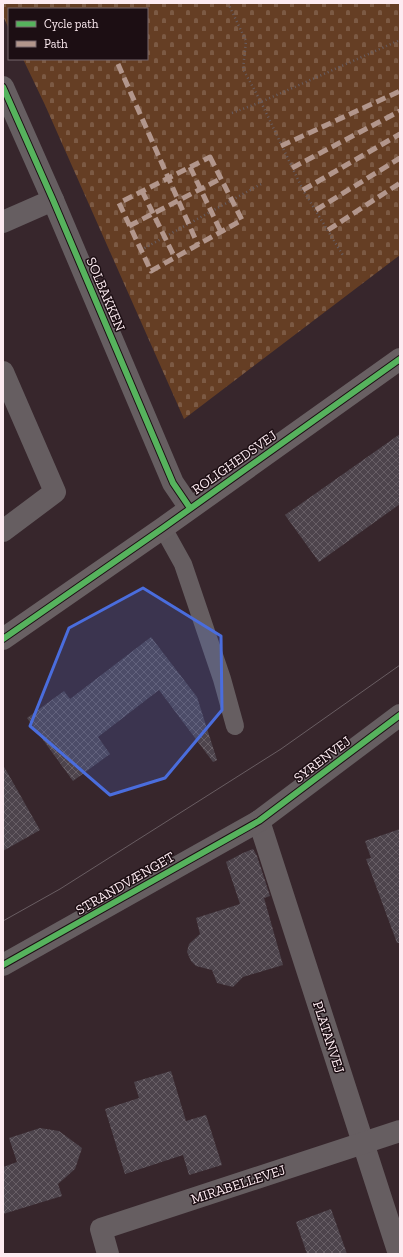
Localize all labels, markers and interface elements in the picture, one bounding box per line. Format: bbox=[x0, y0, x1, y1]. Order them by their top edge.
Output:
legend bbox=[8, 8, 148, 60]
text: Cycle path bbox=[44, 17, 99, 31]
text: Path bbox=[44, 37, 68, 51]
street label: SOLBAKKEN bbox=[82, 255, 129, 334]
street label: ROLIGHEDSVEJ bbox=[188, 427, 280, 498]
street label: SYRENVEJ bbox=[290, 732, 354, 786]
street label: STRANDVÆNGET bbox=[73, 848, 178, 919]
street label: PLATANVEJ bbox=[309, 999, 348, 1075]
street label: MIRABELLEVEJ bbox=[189, 1161, 288, 1208]

